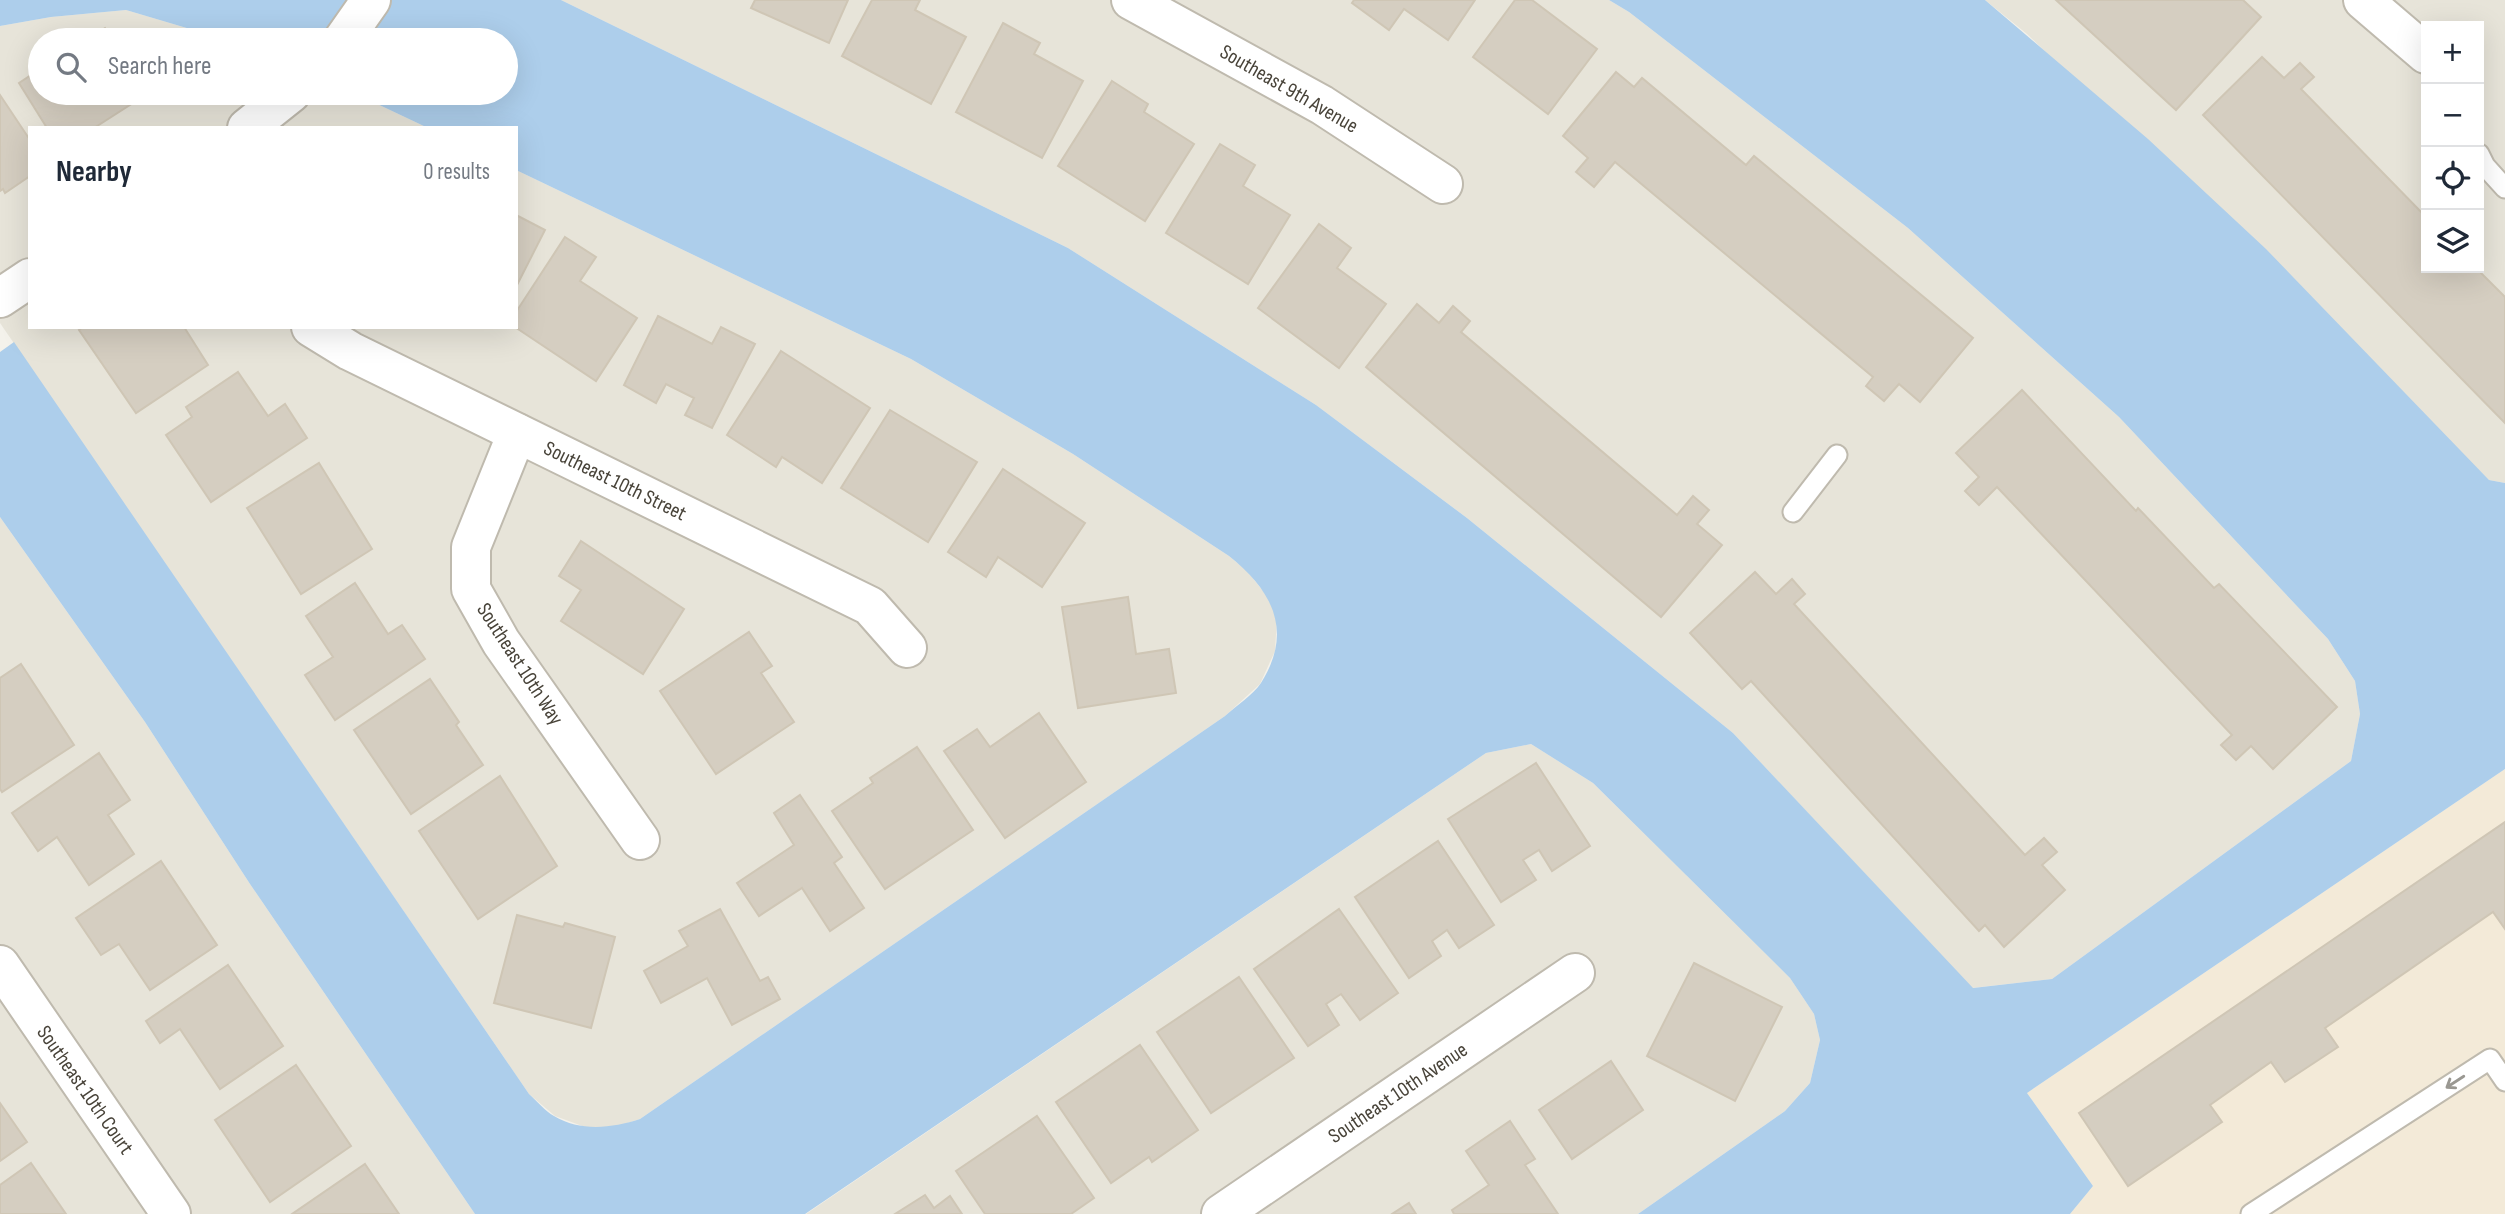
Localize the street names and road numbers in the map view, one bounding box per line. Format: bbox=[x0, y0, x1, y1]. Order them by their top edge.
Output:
street label: Southeast 9th Avenue bbox=[1216, 39, 1362, 139]
street label: Southeast 10th Street bbox=[540, 436, 690, 526]
street label: Southeast 10th Way bbox=[471, 598, 569, 730]
street label: Southeast 10th Court bbox=[31, 1021, 139, 1159]
street label: Southeast 10th Avenue bbox=[1324, 1037, 1472, 1149]

